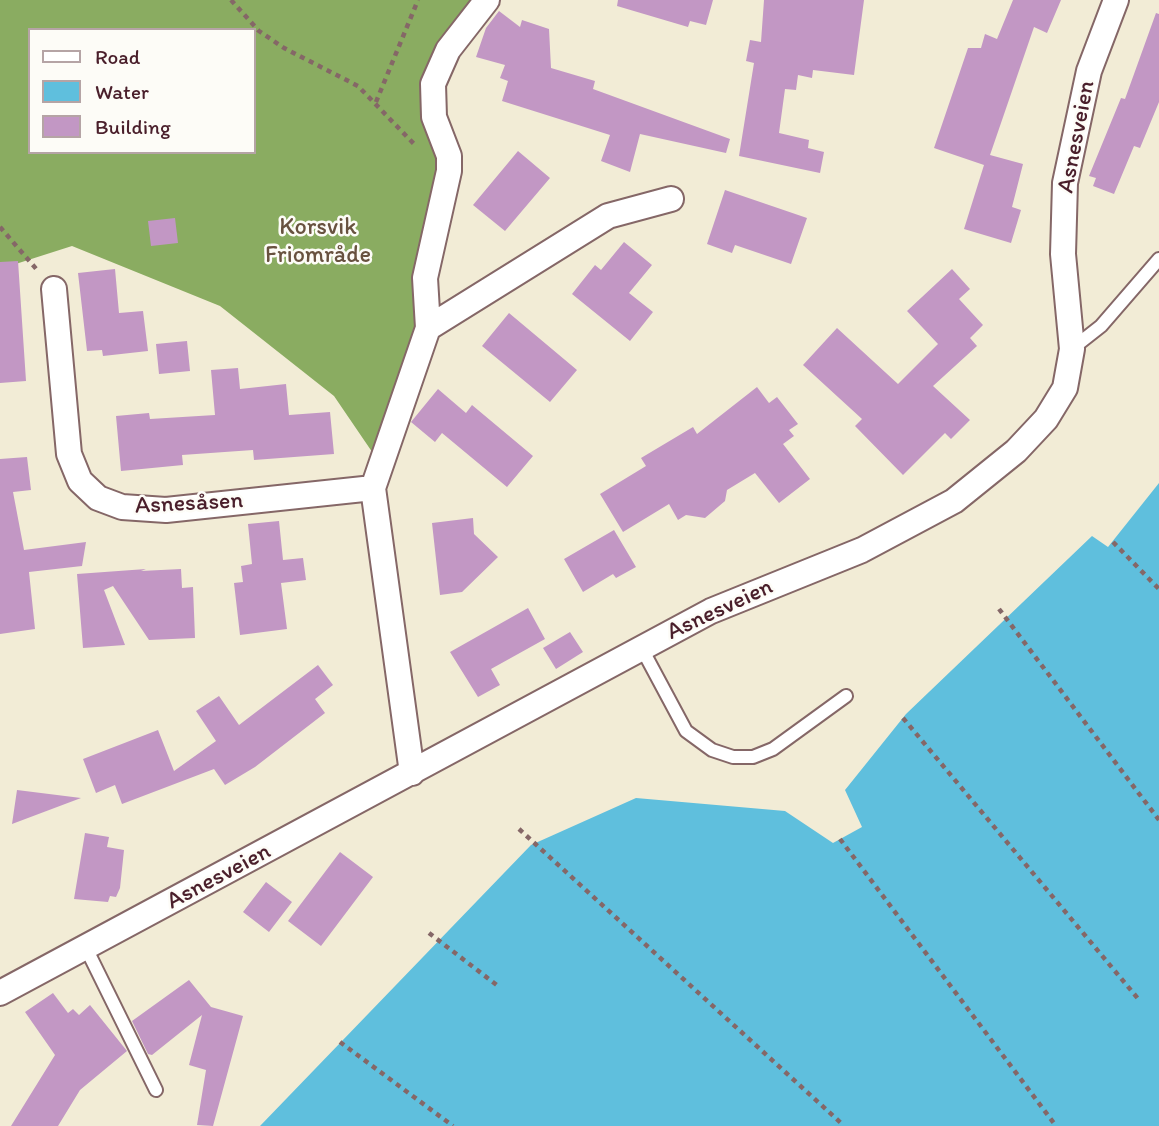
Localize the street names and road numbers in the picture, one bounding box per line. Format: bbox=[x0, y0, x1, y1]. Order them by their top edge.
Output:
street label: Asnesveien bbox=[1052, 78, 1102, 196]
street label: Asnesåsen bbox=[134, 487, 244, 521]
street label: Asnesveien bbox=[662, 573, 778, 647]
street label: Asnesveien bbox=[162, 838, 276, 916]

